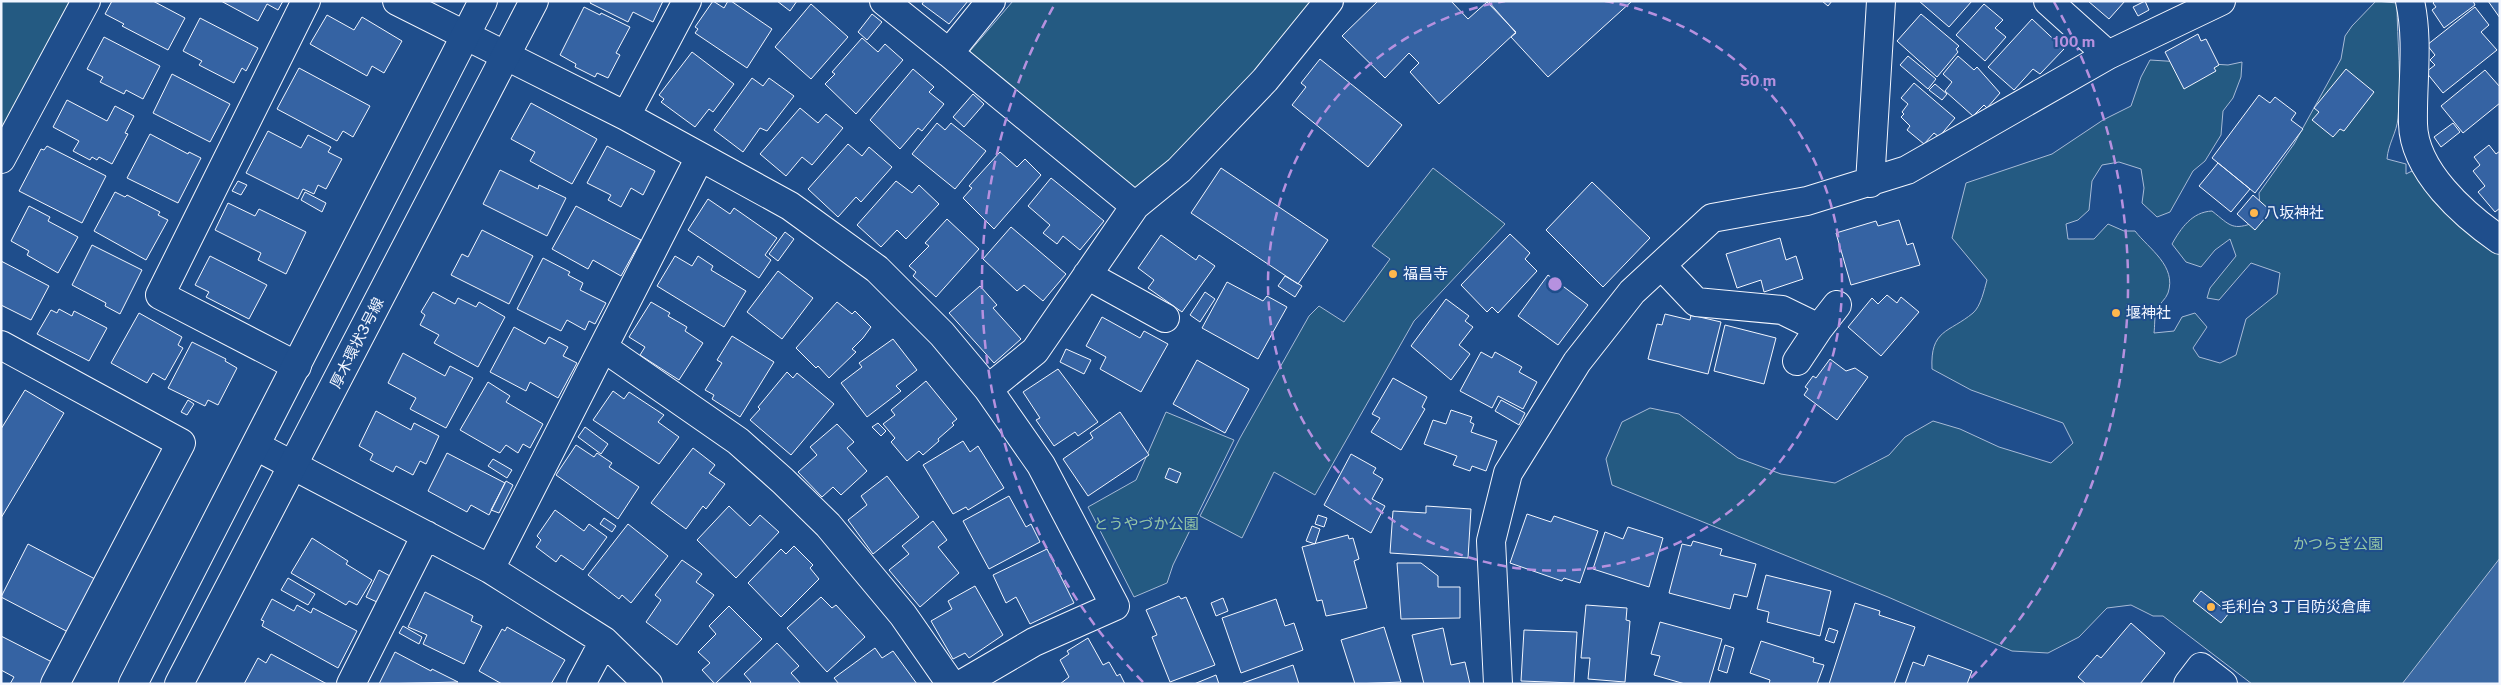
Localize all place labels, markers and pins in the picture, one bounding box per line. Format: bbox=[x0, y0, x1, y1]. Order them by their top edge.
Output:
place label: 八坂神社 bbox=[2264, 204, 2324, 221]
marker: 八坂神社 bbox=[2248, 207, 2260, 219]
place label: 福昌寺 bbox=[1403, 265, 1448, 282]
marker: 福昌寺 bbox=[1387, 268, 1399, 280]
centre of rings bbox=[1546, 275, 1564, 293]
place label: 堰神社 bbox=[2126, 304, 2171, 321]
marker: 堰神社 bbox=[2110, 307, 2122, 319]
place label: 毛利台３丁目防災倉庫 bbox=[2221, 598, 2371, 615]
marker: 毛利台３丁目防災倉庫 bbox=[2205, 601, 2217, 613]

